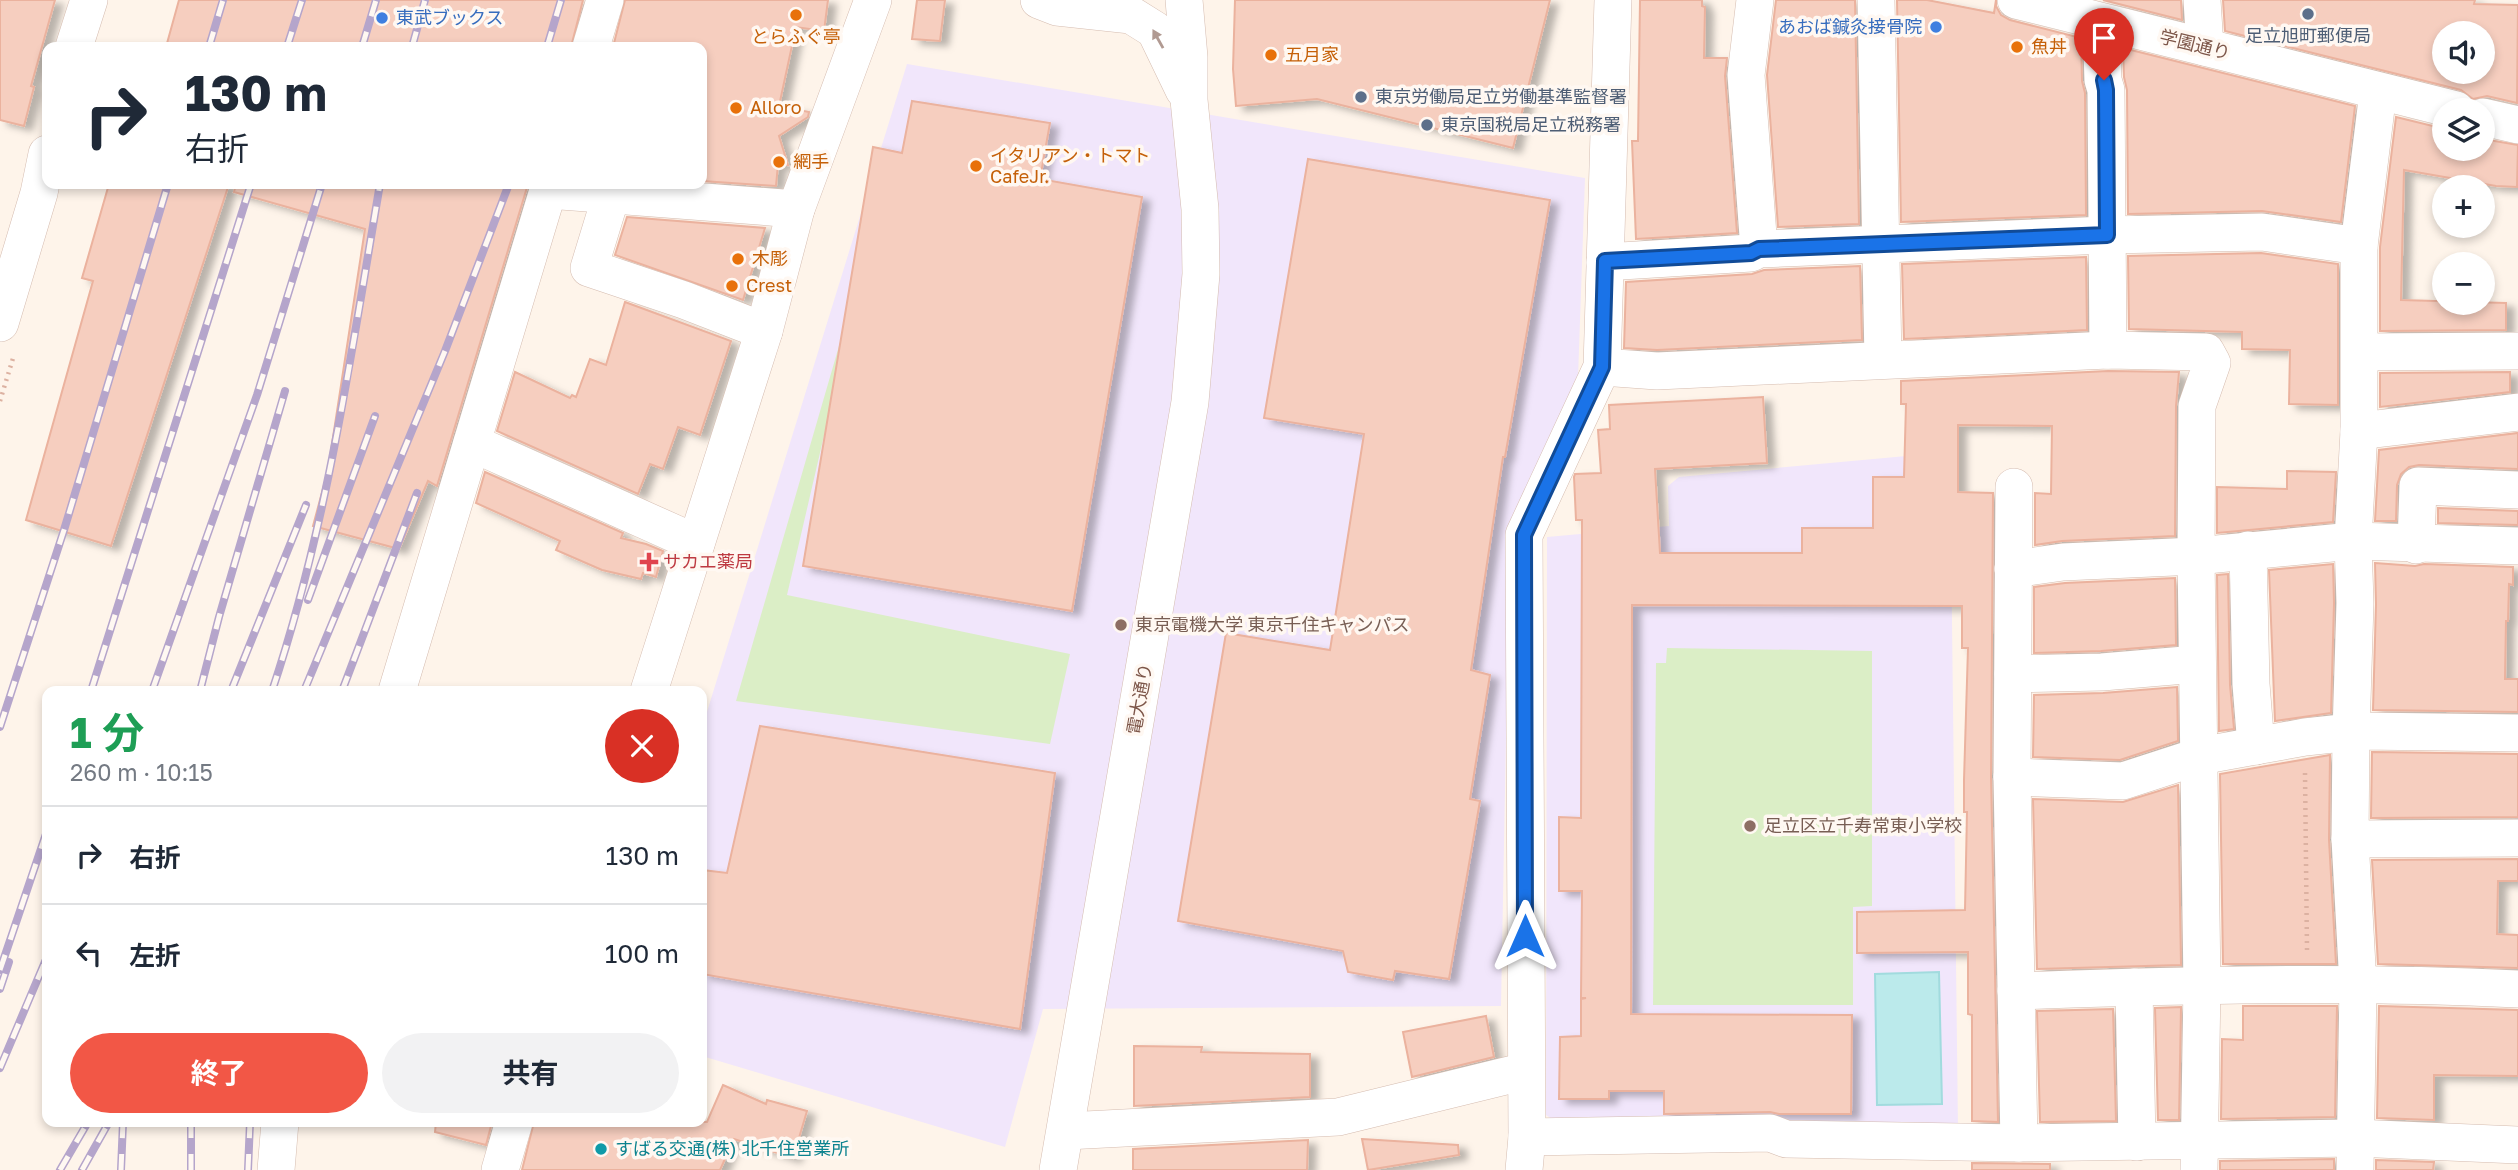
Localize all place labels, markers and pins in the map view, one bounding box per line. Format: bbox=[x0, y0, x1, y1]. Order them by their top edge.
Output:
place label: 東武ブックス bbox=[396, 6, 503, 28]
marker: 足立旭町郵便局 bbox=[2300, 6, 2316, 22]
marker: とらふぐ亭 bbox=[788, 7, 804, 23]
pin bbox=[2074, 8, 2134, 80]
marker: 東武ブックス bbox=[374, 10, 390, 26]
place label: あおば鍼灸接骨院 bbox=[1778, 15, 1922, 37]
marker: あおば鍼灸接骨院 bbox=[1928, 19, 1944, 35]
place label: 足立旭町郵便局 bbox=[2245, 24, 2371, 46]
place label: とらふぐ亭 bbox=[751, 25, 841, 47]
place label: 魚丼 bbox=[2031, 35, 2067, 57]
marker: 魚丼 bbox=[2009, 39, 2025, 55]
place label: 五月家 bbox=[1285, 43, 1339, 65]
marker: 五月家 bbox=[1263, 47, 1279, 63]
place label: 東京労働局足立労働基準監督署 bbox=[1375, 85, 1627, 107]
marker: 東京労働局足立労働基準監督署 bbox=[1353, 89, 1369, 105]
place label: Alloro bbox=[750, 96, 801, 118]
marker: Alloro bbox=[728, 100, 744, 116]
place label: 東京国税局足立税務署 bbox=[1441, 113, 1621, 135]
marker: 東京国税局足立税務署 bbox=[1419, 117, 1435, 133]
place label: イタリアン・トマト CafeJr. bbox=[990, 144, 1151, 187]
place label: 網手 bbox=[793, 150, 829, 172]
marker: 網手 bbox=[771, 154, 787, 170]
marker: イタリアン・トマト CafeJr. bbox=[968, 158, 984, 174]
place label: 木彫 bbox=[752, 247, 788, 269]
marker: 木彫 bbox=[730, 251, 746, 267]
place label: Crest bbox=[746, 274, 792, 296]
marker: Crest bbox=[724, 278, 740, 294]
place label: サカエ薬局 bbox=[663, 550, 753, 572]
marker: サカエ薬局 bbox=[641, 554, 657, 570]
place label: 東京電機大学 東京千住キャンパス bbox=[1135, 613, 1410, 635]
marker: 東京電機大学 東京千住キャンパス bbox=[1113, 617, 1129, 633]
place label: 足立区立千寿常東小学校 bbox=[1764, 814, 1962, 836]
marker: 足立区立千寿常東小学校 bbox=[1742, 818, 1758, 834]
place label: すばる交通(株) 北千住営業所 bbox=[615, 1137, 849, 1159]
marker: すばる交通(株) 北千住営業所 bbox=[593, 1141, 609, 1157]

